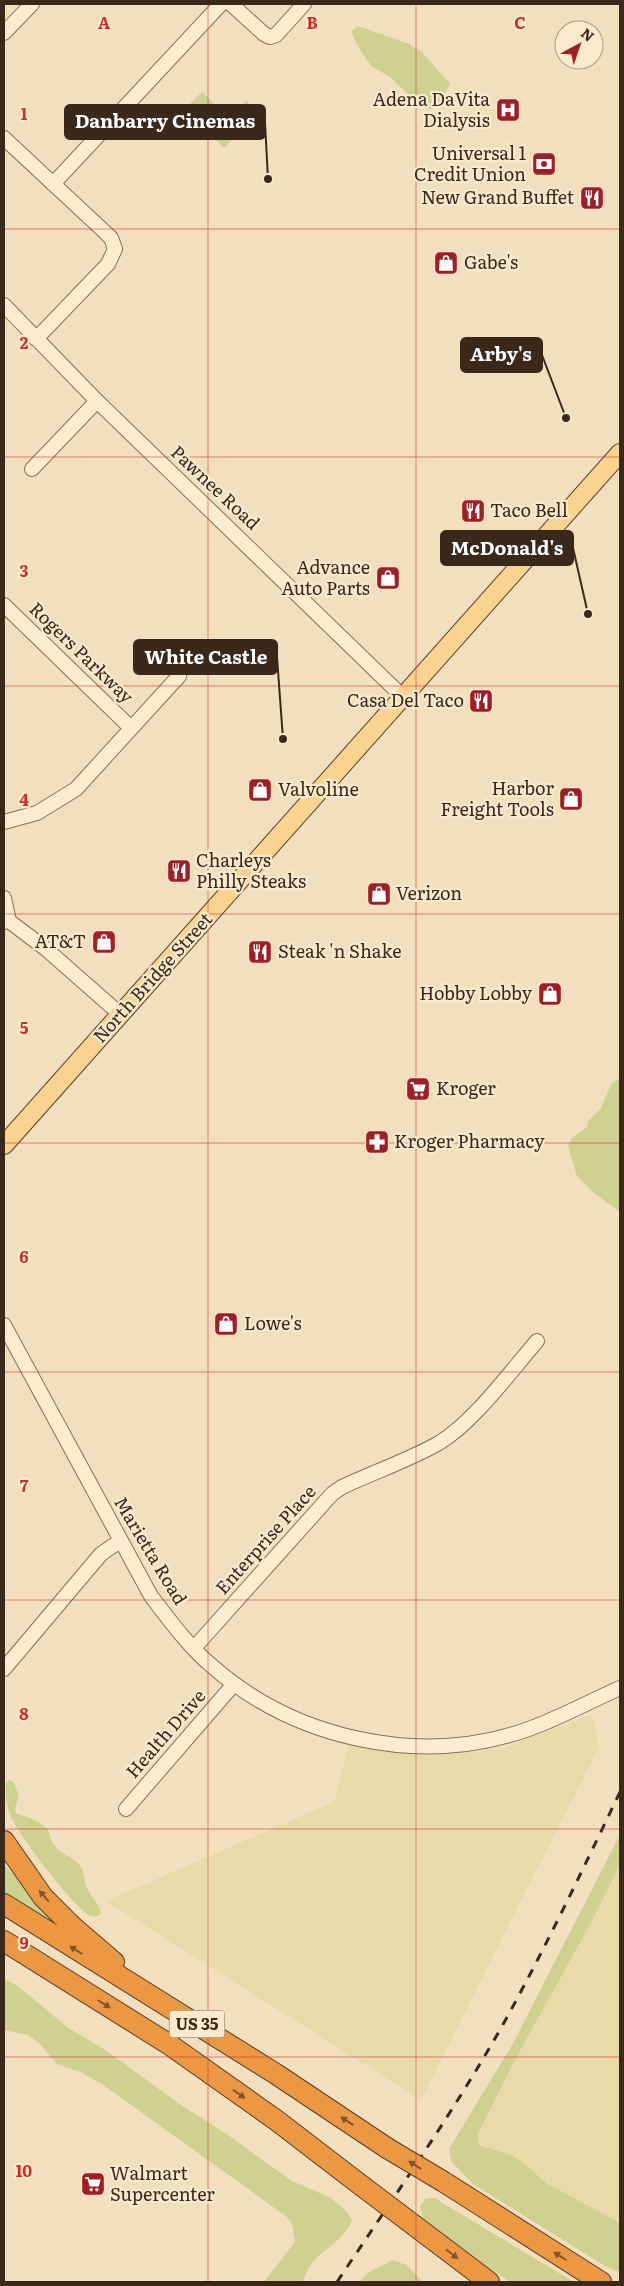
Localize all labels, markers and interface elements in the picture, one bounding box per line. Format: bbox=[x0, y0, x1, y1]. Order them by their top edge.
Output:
text: A bbox=[98, 10, 110, 34]
text: B bbox=[306, 10, 318, 34]
text: C bbox=[514, 10, 526, 34]
north arrow bbox=[554, 20, 604, 70]
text: N bbox=[577, 23, 599, 46]
place label: Adena DaVita Dialysis bbox=[373, 85, 490, 133]
hospital icon: Adena DaVita Dialysis bbox=[495, 97, 521, 123]
text: 1 bbox=[21, 101, 28, 125]
callout: Danbarry Cinemas bbox=[65, 105, 265, 139]
text: Danbarry Cinemas bbox=[75, 106, 255, 134]
place label: Universal 1 Credit Union bbox=[414, 139, 526, 187]
bank icon: Universal 1 Credit Union bbox=[531, 151, 557, 177]
place label: New Grand Buffet bbox=[421, 183, 575, 210]
restaurant icon: New Grand Buffet bbox=[579, 185, 605, 211]
place label: Gabe's bbox=[464, 248, 518, 275]
shop icon: Gabe's bbox=[433, 250, 459, 276]
text: 2 bbox=[20, 330, 29, 354]
callout: Arby's bbox=[461, 338, 542, 372]
text: Arby's bbox=[470, 339, 532, 367]
street label: Pawnee Road bbox=[165, 438, 267, 535]
place label: Taco Bell bbox=[490, 496, 568, 523]
restaurant icon: Taco Bell bbox=[460, 498, 486, 524]
callout: McDonald's bbox=[441, 531, 573, 565]
text: McDonald's bbox=[451, 533, 563, 561]
place label: Advance Auto Parts bbox=[281, 553, 370, 601]
text: 3 bbox=[20, 558, 29, 582]
shop icon: Advance Auto Parts bbox=[375, 565, 401, 591]
street label: Rogers Parkway bbox=[24, 595, 141, 709]
callout: White Castle bbox=[134, 640, 277, 674]
text: White Castle bbox=[145, 642, 268, 670]
place label: Casa Del Taco bbox=[347, 686, 464, 713]
restaurant icon: Casa Del Taco bbox=[468, 688, 494, 714]
place label: Harbor Freight Tools bbox=[440, 774, 554, 822]
place label: Valvoline bbox=[278, 775, 359, 802]
shop icon: Valvoline bbox=[247, 777, 273, 803]
shop icon: Harbor Freight Tools bbox=[558, 786, 584, 812]
text: 4 bbox=[19, 787, 29, 811]
place label: Charleys Philly Steaks bbox=[196, 846, 306, 894]
restaurant icon: Charleys Philly Steaks bbox=[166, 858, 192, 884]
place label: Verizon bbox=[396, 879, 462, 906]
shop icon: Verizon bbox=[366, 881, 392, 907]
street label: North Bridge Street bbox=[86, 905, 218, 1048]
place label: AT&T bbox=[35, 927, 86, 954]
shop icon: AT&T bbox=[91, 929, 117, 955]
place label: Steak 'n Shake bbox=[278, 937, 402, 964]
restaurant icon: Steak 'n Shake bbox=[247, 939, 273, 965]
place label: Hobby Lobby bbox=[419, 979, 533, 1006]
shop icon: Hobby Lobby bbox=[537, 981, 563, 1007]
text: 5 bbox=[20, 1015, 29, 1039]
place label: Kroger bbox=[436, 1074, 496, 1101]
supermarket icon: Kroger bbox=[405, 1076, 431, 1102]
place label: Kroger Pharmacy bbox=[394, 1127, 545, 1154]
pharmacy icon: Kroger Pharmacy bbox=[364, 1129, 390, 1155]
text: 6 bbox=[19, 1244, 29, 1268]
place label: Lowe's bbox=[244, 1309, 302, 1336]
shop icon: Lowe's bbox=[213, 1311, 239, 1337]
text: 7 bbox=[20, 1473, 29, 1497]
street label: Enterprise Place bbox=[208, 1478, 321, 1600]
street label: Marietta Road bbox=[108, 1491, 194, 1610]
street label: Health Drive bbox=[119, 1683, 211, 1783]
text: 8 bbox=[19, 1701, 29, 1725]
one-way arrow bbox=[38, 1890, 49, 1903]
text: 9 bbox=[19, 1930, 29, 1954]
one-way arrow bbox=[69, 1945, 83, 1954]
one-way arrow bbox=[98, 2000, 111, 2009]
road number: US 35 bbox=[170, 2010, 224, 2038]
one-way arrow bbox=[233, 2089, 246, 2099]
one-way arrow bbox=[340, 2116, 353, 2125]
text: 10 bbox=[16, 2158, 32, 2182]
place label: Walmart Supercenter bbox=[110, 2159, 215, 2207]
one-way arrow bbox=[409, 2160, 422, 2170]
supermarket icon: Walmart Supercenter bbox=[80, 2171, 106, 2197]
one-way arrow bbox=[445, 2249, 459, 2259]
one-way arrow bbox=[553, 2251, 567, 2261]

